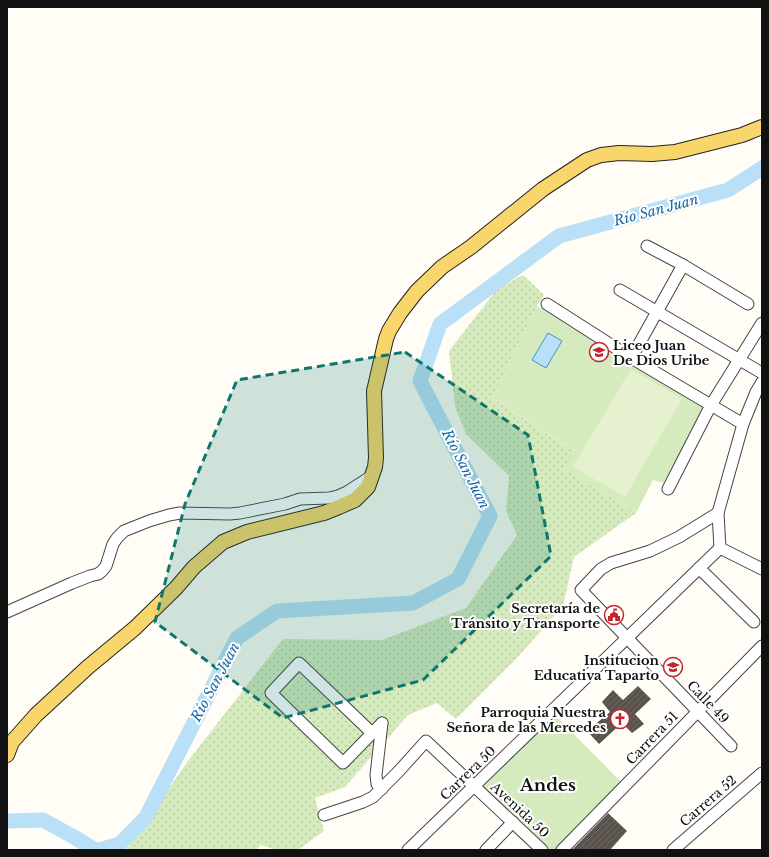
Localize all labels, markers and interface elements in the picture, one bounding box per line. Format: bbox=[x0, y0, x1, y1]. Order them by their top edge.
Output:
water label: Río San Juan bbox=[611, 190, 700, 230]
place label: Liceo Juan De Dios Uribe bbox=[613, 337, 710, 369]
school or university icon: Liceo Juan De Dios Uribe bbox=[588, 341, 610, 363]
water label: Río San Juan bbox=[438, 425, 494, 512]
place label: Secretaría de Tránsito y Transporte bbox=[451, 600, 600, 632]
public building icon: Secretaría de Tránsito y Transporte bbox=[603, 604, 625, 626]
water label: Río San Juan bbox=[186, 639, 243, 725]
place label: Institucion Educativa Taparto bbox=[534, 652, 660, 684]
school or university icon: Institucion Educativa Taparto bbox=[662, 656, 684, 678]
street label: Calle 49 bbox=[683, 677, 733, 727]
place label: Parroquia Nuestra Señora de las Mercedes bbox=[446, 704, 607, 736]
church icon: Parroquia Nuestra Señora de las Mercedes bbox=[609, 708, 631, 730]
street label: Carrera 51 bbox=[622, 708, 682, 768]
street label: Carrera 50 bbox=[437, 742, 499, 804]
street label: Carrera 52 bbox=[676, 772, 740, 830]
district label: Andes bbox=[519, 775, 576, 796]
street label: Avenida 50 bbox=[486, 778, 553, 841]

